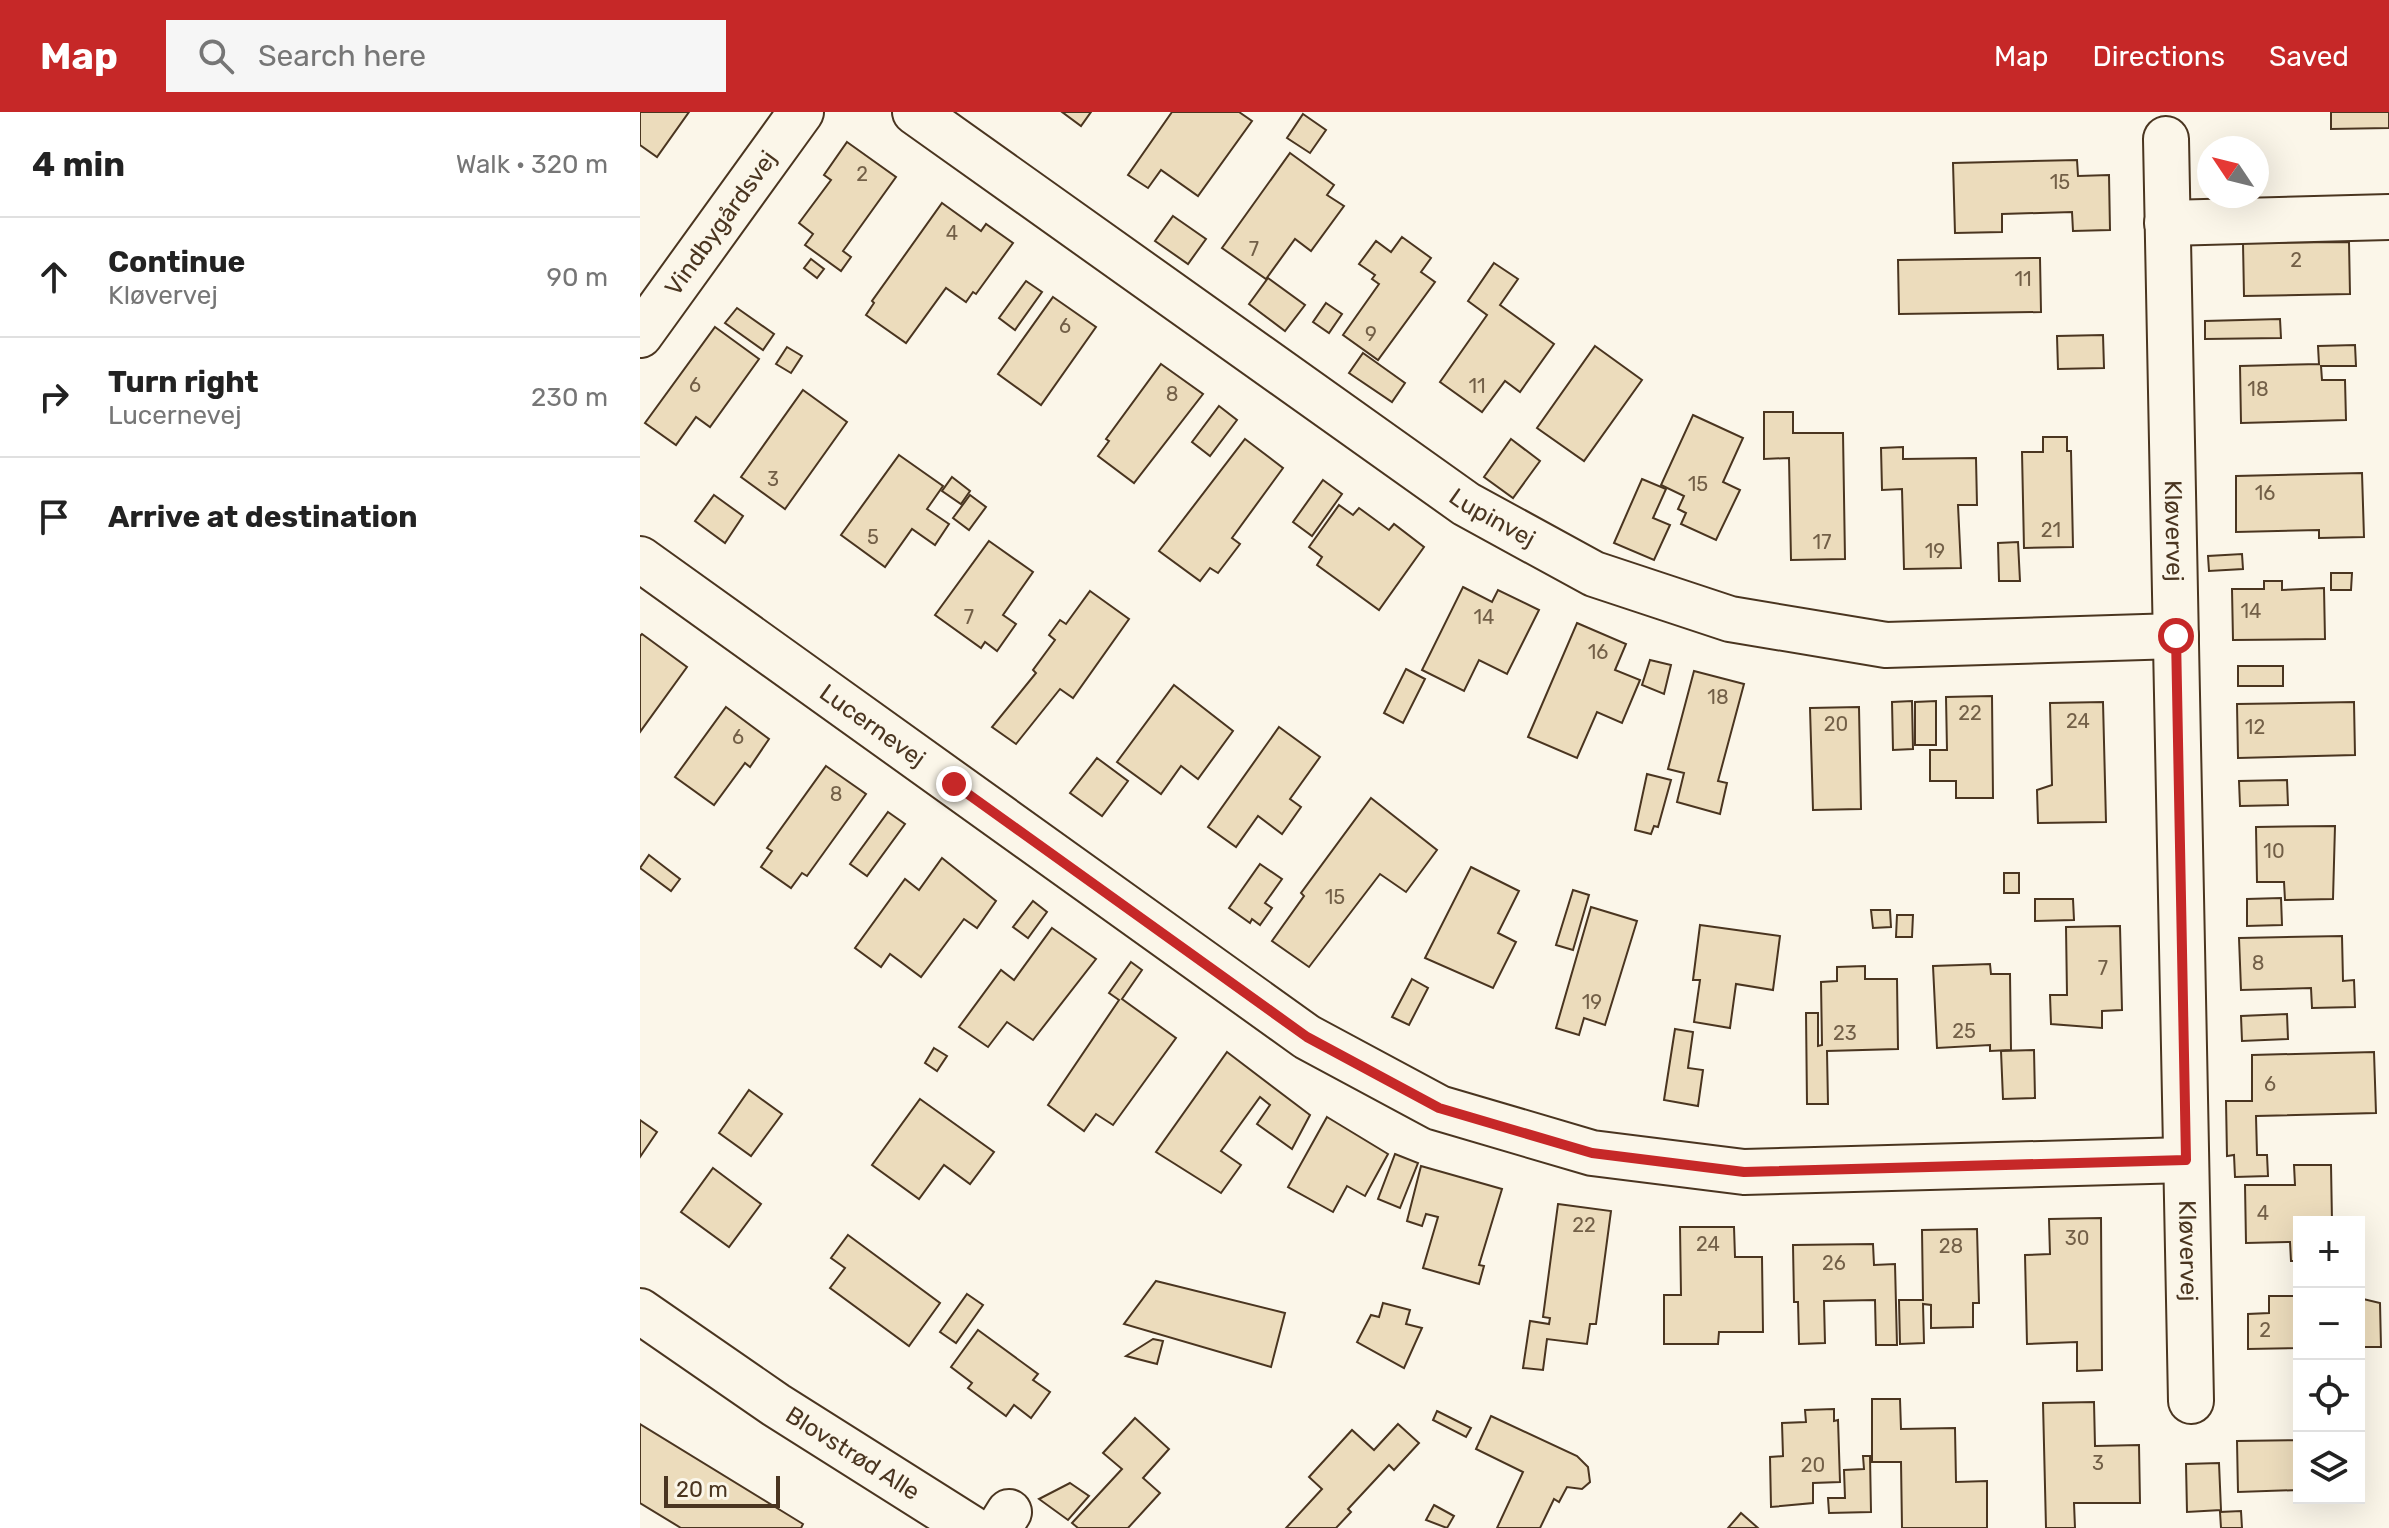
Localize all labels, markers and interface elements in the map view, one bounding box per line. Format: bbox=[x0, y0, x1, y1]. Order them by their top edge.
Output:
search box bbox=[166, 20, 726, 92]
text: Map bbox=[40, 33, 118, 79]
icon: search bbox=[194, 34, 238, 78]
text: Search here bbox=[258, 38, 426, 74]
text: Map bbox=[1994, 40, 2048, 73]
text: Directions bbox=[2092, 40, 2225, 73]
text: Saved bbox=[2269, 40, 2349, 73]
north arrow bbox=[2197, 136, 2269, 208]
text: 4 min bbox=[32, 144, 125, 185]
street label: Vindbygårdsvej bbox=[659, 145, 782, 301]
text: Walk · 320 m bbox=[456, 149, 608, 180]
house number: 2 bbox=[856, 162, 868, 186]
house number: 15 bbox=[2050, 170, 2070, 194]
house number: 4 bbox=[946, 221, 958, 245]
house number: 7 bbox=[1249, 237, 1259, 261]
text: Continue bbox=[108, 244, 245, 280]
house number: 2 bbox=[2290, 248, 2302, 272]
icon: ahead bbox=[32, 255, 76, 299]
text: 90 m bbox=[547, 262, 608, 293]
house number: 11 bbox=[2014, 267, 2032, 291]
text: Kløvervej bbox=[108, 280, 218, 311]
house number: 6 bbox=[1059, 314, 1071, 338]
house number: 9 bbox=[1365, 322, 1377, 346]
text: Turn right bbox=[108, 364, 259, 400]
house number: 6 bbox=[689, 373, 701, 397]
house number: 11 bbox=[1468, 374, 1486, 398]
icon: right bbox=[32, 375, 76, 419]
house number: 18 bbox=[2247, 377, 2269, 401]
text: 230 m bbox=[531, 382, 608, 413]
house number: 8 bbox=[1166, 382, 1178, 406]
text: Lucernevej bbox=[108, 400, 242, 431]
house number: 3 bbox=[767, 467, 779, 491]
house number: 15 bbox=[1688, 472, 1708, 496]
street label: Kløvervej bbox=[2159, 480, 2189, 582]
house number: 16 bbox=[2255, 481, 2275, 505]
street label: Lupinvej bbox=[1444, 483, 1540, 553]
icon: arrive bbox=[32, 495, 76, 539]
text: Arrive at destination bbox=[108, 499, 418, 535]
house number: 21 bbox=[2041, 518, 2061, 542]
house number: 5 bbox=[867, 525, 879, 549]
house number: 17 bbox=[1813, 530, 1831, 554]
house number: 19 bbox=[1925, 539, 1945, 563]
house number: 14 bbox=[2241, 599, 2261, 623]
house number: 7 bbox=[964, 605, 974, 629]
house number: 14 bbox=[1474, 605, 1494, 629]
route start bbox=[2158, 618, 2194, 654]
house number: 16 bbox=[1588, 640, 1608, 664]
street label: Lucernevej bbox=[814, 678, 931, 773]
house number: 18 bbox=[1707, 685, 1729, 709]
house number: 22 bbox=[1958, 701, 1982, 725]
house number: 24 bbox=[2066, 709, 2090, 733]
house number: 20 bbox=[1824, 712, 1848, 736]
house number: 12 bbox=[2245, 715, 2265, 739]
house number: 6 bbox=[732, 725, 744, 749]
route end bbox=[936, 766, 972, 802]
house number: 8 bbox=[830, 782, 842, 806]
house number: 10 bbox=[2263, 839, 2285, 863]
house number: 15 bbox=[1325, 885, 1345, 909]
house number: 8 bbox=[2252, 951, 2264, 975]
house number: 7 bbox=[2098, 956, 2108, 980]
house number: 19 bbox=[1582, 990, 1602, 1014]
house number: 25 bbox=[1952, 1019, 1976, 1043]
house number: 23 bbox=[1833, 1021, 1857, 1045]
house number: 6 bbox=[2264, 1072, 2276, 1096]
street label: Kløvervej bbox=[2173, 1200, 2203, 1302]
house number: 4 bbox=[2257, 1201, 2269, 1225]
house number: 22 bbox=[1572, 1213, 1596, 1237]
map controls bbox=[2293, 1216, 2365, 1504]
button: + bbox=[2293, 1216, 2365, 1288]
house number: 30 bbox=[2065, 1226, 2089, 1250]
house number: 24 bbox=[1696, 1232, 1720, 1256]
house number: 28 bbox=[1939, 1234, 1963, 1258]
house number: 26 bbox=[1822, 1251, 1846, 1275]
button: − bbox=[2293, 1288, 2365, 1360]
house number: 2 bbox=[2259, 1318, 2271, 1342]
button: locate bbox=[2293, 1360, 2365, 1432]
street label: Blovstrød Alle bbox=[780, 1401, 925, 1506]
button: layers bbox=[2293, 1432, 2365, 1504]
house number: 3 bbox=[2092, 1451, 2104, 1475]
house number: 20 bbox=[1801, 1453, 1825, 1477]
scale bar bbox=[664, 1472, 780, 1508]
text: 20 m bbox=[676, 1476, 728, 1503]

